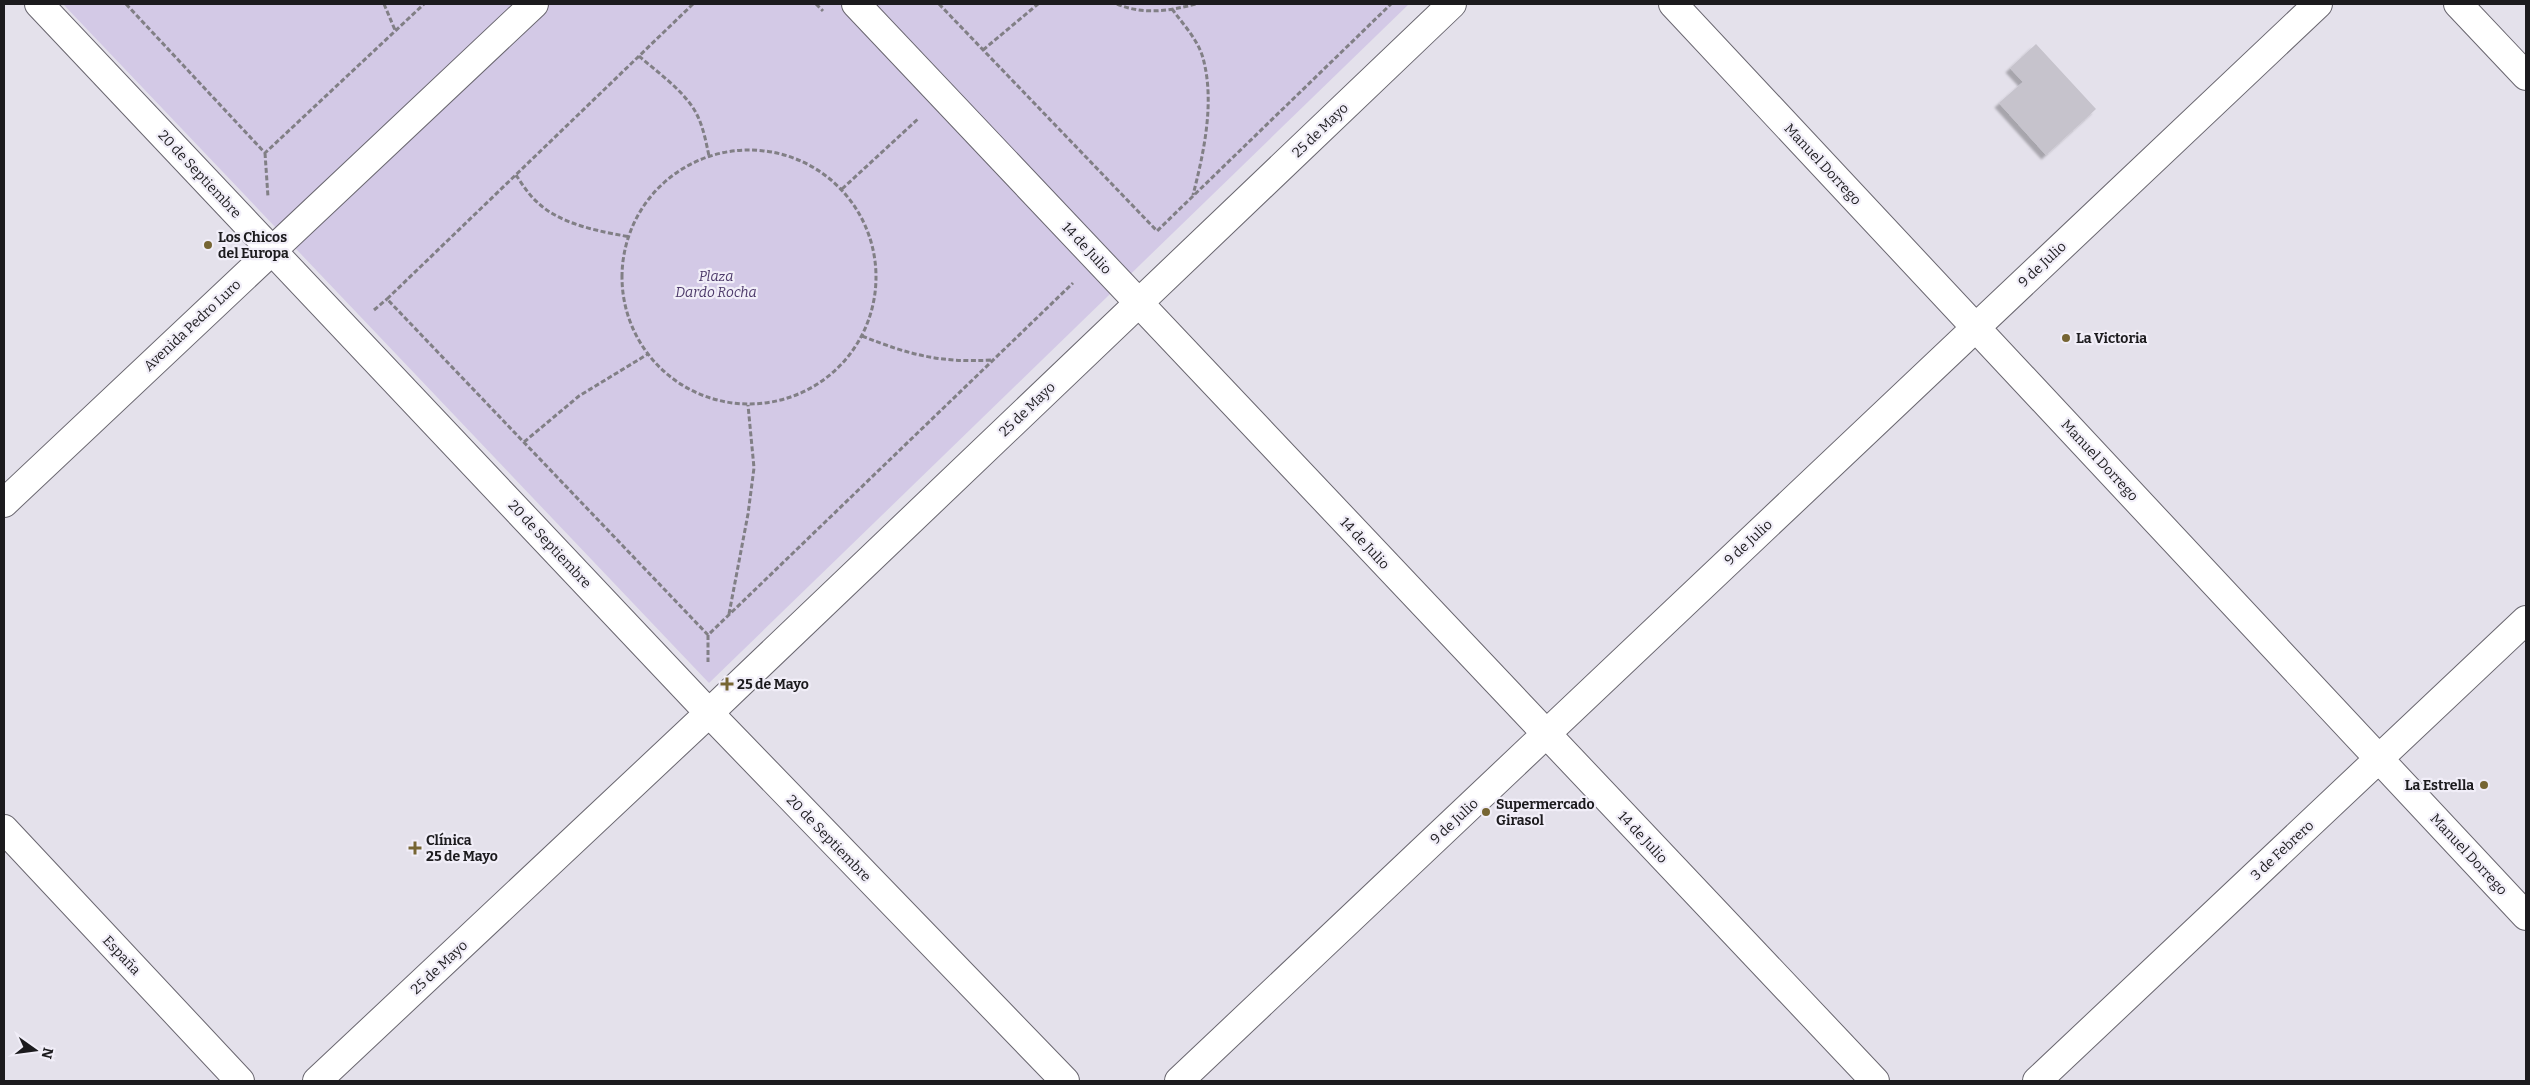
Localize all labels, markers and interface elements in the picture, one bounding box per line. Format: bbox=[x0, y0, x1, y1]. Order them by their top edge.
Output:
street label: 25 de Mayo bbox=[1289, 99, 1352, 161]
street label: Manuel Dorrego bbox=[1781, 120, 1865, 209]
street label: 20 de Septiembre bbox=[154, 127, 245, 222]
street label: 14 de Julio bbox=[1058, 219, 1115, 278]
place label: Los Chicos del Europa bbox=[218, 229, 289, 262]
street label: 9 de Julio bbox=[2015, 238, 2070, 291]
marker: Los Chicos del Europa bbox=[202, 239, 214, 251]
park label: Plaza Dardo Rocha bbox=[675, 268, 757, 301]
street label: Avenida Pedro Luro bbox=[140, 276, 244, 375]
place label: La Victoria bbox=[2076, 330, 2147, 347]
marker: La Victoria bbox=[2060, 332, 2072, 344]
street label: 25 de Mayo bbox=[996, 378, 1059, 440]
street label: Manuel Dorrego bbox=[2058, 416, 2142, 505]
street label: 20 de Septiembre bbox=[504, 497, 595, 592]
street label: 14 de Julio bbox=[1336, 514, 1393, 573]
street label: 9 de Julio bbox=[1721, 516, 1776, 569]
place label: 25 de Mayo bbox=[737, 676, 809, 693]
marker: 25 de Mayo bbox=[721, 678, 733, 690]
place label: La Estrella bbox=[2405, 777, 2474, 794]
marker: La Estrella bbox=[2478, 779, 2490, 791]
street label: 20 de Septiembre bbox=[783, 791, 874, 885]
street label: 9 de Julio bbox=[1427, 795, 1482, 848]
place label: Supermercado Girasol bbox=[1496, 796, 1595, 829]
marker: Supermercado Girasol bbox=[1480, 806, 1492, 818]
street label: 14 de Julio bbox=[1614, 808, 1671, 867]
street label: Manuel Dorrego bbox=[2427, 810, 2511, 899]
street label: 3 de Febrero bbox=[2247, 817, 2317, 884]
place label: Clínica 25 de Mayo bbox=[426, 832, 498, 865]
marker: Clínica 25 de Mayo bbox=[408, 841, 422, 855]
street label: España bbox=[99, 932, 144, 979]
street label: 25 de Mayo bbox=[407, 937, 471, 998]
north arrow bbox=[10, 1025, 60, 1075]
text: N bbox=[38, 1046, 57, 1061]

